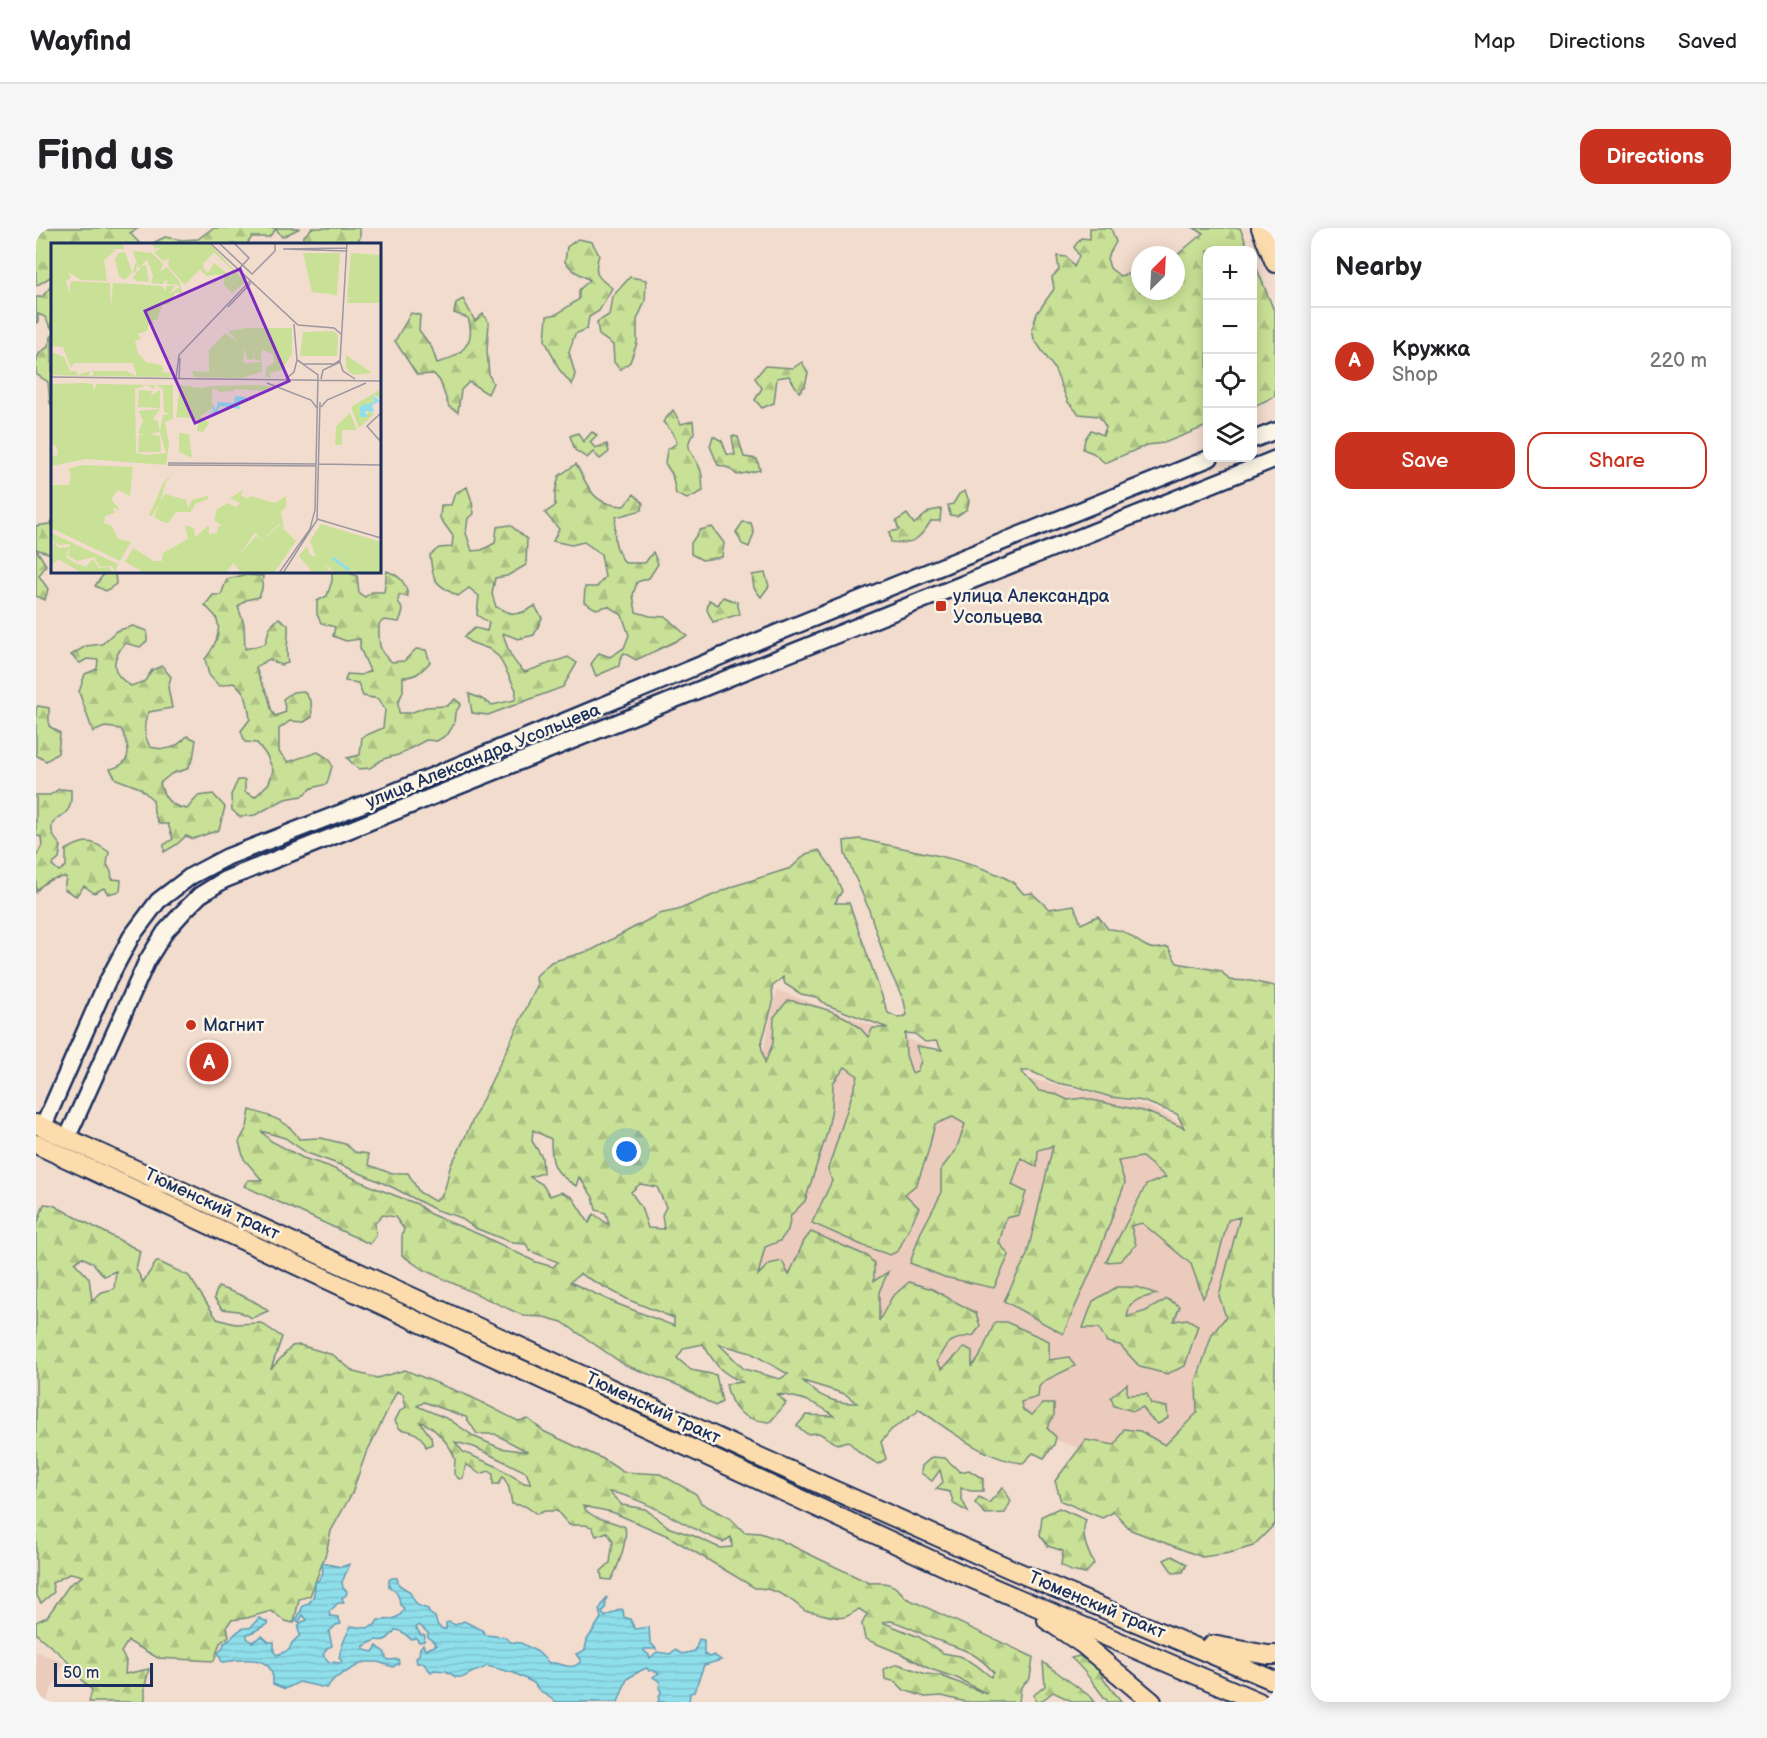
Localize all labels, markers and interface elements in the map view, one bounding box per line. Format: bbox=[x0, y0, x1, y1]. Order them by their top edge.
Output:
text: Wayfind bbox=[30, 25, 131, 58]
text: Map bbox=[1473, 29, 1516, 54]
text: Directions bbox=[1549, 29, 1645, 54]
text: Saved bbox=[1678, 29, 1737, 54]
button: Directions bbox=[1580, 129, 1731, 184]
text: Find us bbox=[36, 131, 174, 182]
inset map bbox=[51, 243, 381, 573]
north arrow bbox=[1131, 246, 1185, 300]
map controls bbox=[1203, 246, 1257, 462]
button: + bbox=[1203, 246, 1257, 300]
text: Nearby bbox=[1335, 252, 1422, 283]
button: − bbox=[1203, 300, 1257, 354]
text: Кружка bbox=[1392, 336, 1470, 363]
text: A bbox=[1348, 349, 1361, 373]
text: 220 m bbox=[1650, 349, 1707, 373]
button: locate bbox=[1203, 354, 1257, 408]
text: Shop bbox=[1392, 363, 1438, 387]
button: layers bbox=[1203, 408, 1257, 462]
button: Save bbox=[1335, 432, 1515, 489]
button: Share bbox=[1527, 432, 1707, 489]
place label: улица Александра Усольцева bbox=[953, 586, 1110, 628]
marker: улица Александра Усольцева bbox=[934, 599, 948, 613]
street label: улица Александра Усольцева bbox=[363, 699, 604, 813]
place label: Магнит bbox=[203, 1015, 265, 1036]
marker: Магнит bbox=[184, 1018, 198, 1032]
pin: A bbox=[190, 1040, 228, 1084]
your location bbox=[612, 1137, 641, 1166]
street label: Тюменский тракт bbox=[141, 1163, 283, 1245]
street label: Тюменский тракт bbox=[582, 1367, 724, 1449]
street label: Тюменский тракт bbox=[1025, 1567, 1169, 1644]
scale bar bbox=[54, 1660, 153, 1688]
text: 50 m bbox=[63, 1664, 99, 1683]

